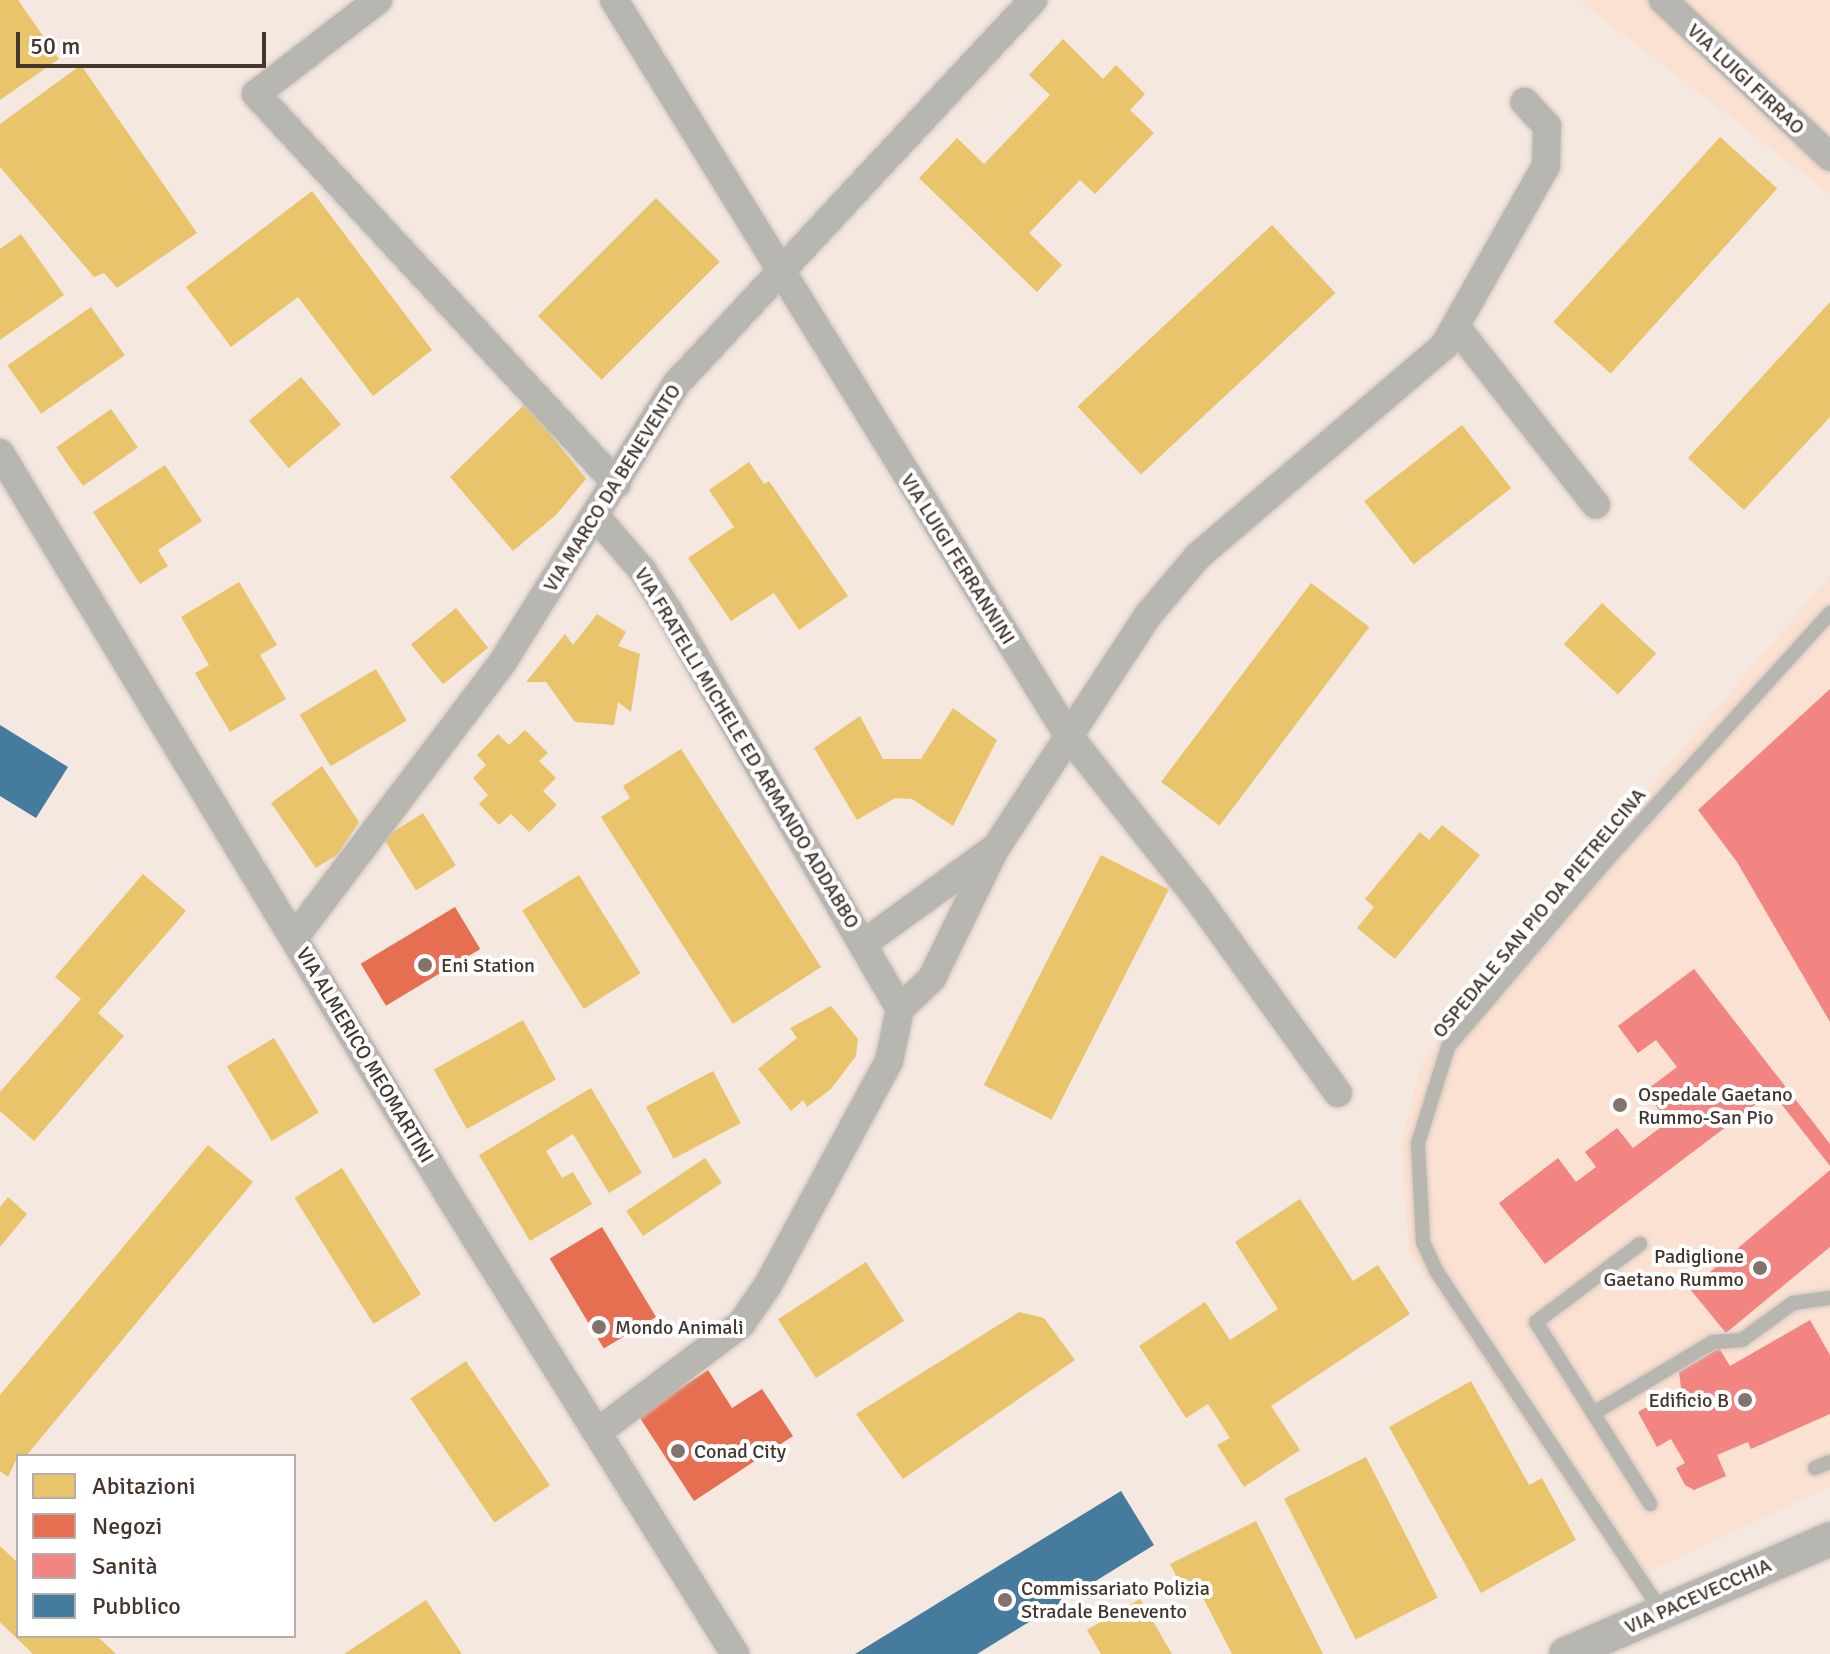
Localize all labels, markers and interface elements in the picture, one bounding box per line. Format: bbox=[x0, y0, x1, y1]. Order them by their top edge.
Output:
scale bar bbox=[20, 16, 270, 66]
street label: VIA LUIGI FIRRAO bbox=[1682, 18, 1810, 140]
text: 50 m bbox=[30, 31, 80, 61]
street label: VIA MARCO DA BENEVENTO bbox=[538, 380, 686, 596]
street label: VIA LUIGI FERRANNINI bbox=[896, 469, 1020, 649]
street label: VIA FRATELLI MICHELE ED ARMANDO ADDABBO bbox=[629, 563, 865, 933]
street label: OSPEDALE SAN PIO DA PIETRELCINA bbox=[1427, 783, 1651, 1043]
street label: VIA ALMERICO MEOMARTINI bbox=[291, 943, 439, 1167]
place label: Eni Station bbox=[441, 953, 535, 977]
marker: Eni Station bbox=[416, 956, 434, 974]
place label: Ospedale Gaetano Rummo-San Pio bbox=[1638, 1082, 1793, 1129]
marker: Ospedale Gaetano Rummo-San Pio bbox=[1609, 1094, 1631, 1116]
place label: Padiglione Gaetano Rummo bbox=[1603, 1244, 1744, 1291]
marker: Padiglione Gaetano Rummo bbox=[1751, 1259, 1769, 1277]
place label: Mondo Animali bbox=[615, 1315, 744, 1339]
marker: Mondo Animali bbox=[590, 1318, 608, 1336]
place label: Edificio B bbox=[1648, 1388, 1729, 1412]
marker: Edificio B bbox=[1736, 1391, 1754, 1409]
place label: Conad City bbox=[694, 1439, 786, 1463]
marker: Conad City bbox=[669, 1442, 687, 1460]
legend bbox=[16, 1454, 296, 1638]
text: Abitazioni bbox=[92, 1471, 196, 1501]
text: Negozi bbox=[92, 1511, 162, 1541]
text: Sanità bbox=[92, 1551, 158, 1581]
street label: VIA PACEVECCHIA bbox=[1621, 1553, 1775, 1639]
place label: Commissariato Polizia Stradale Benevento bbox=[1021, 1576, 1210, 1623]
text: Pubblico bbox=[92, 1591, 181, 1621]
marker: Commissariato Polizia Stradale Benevento bbox=[996, 1591, 1014, 1609]

